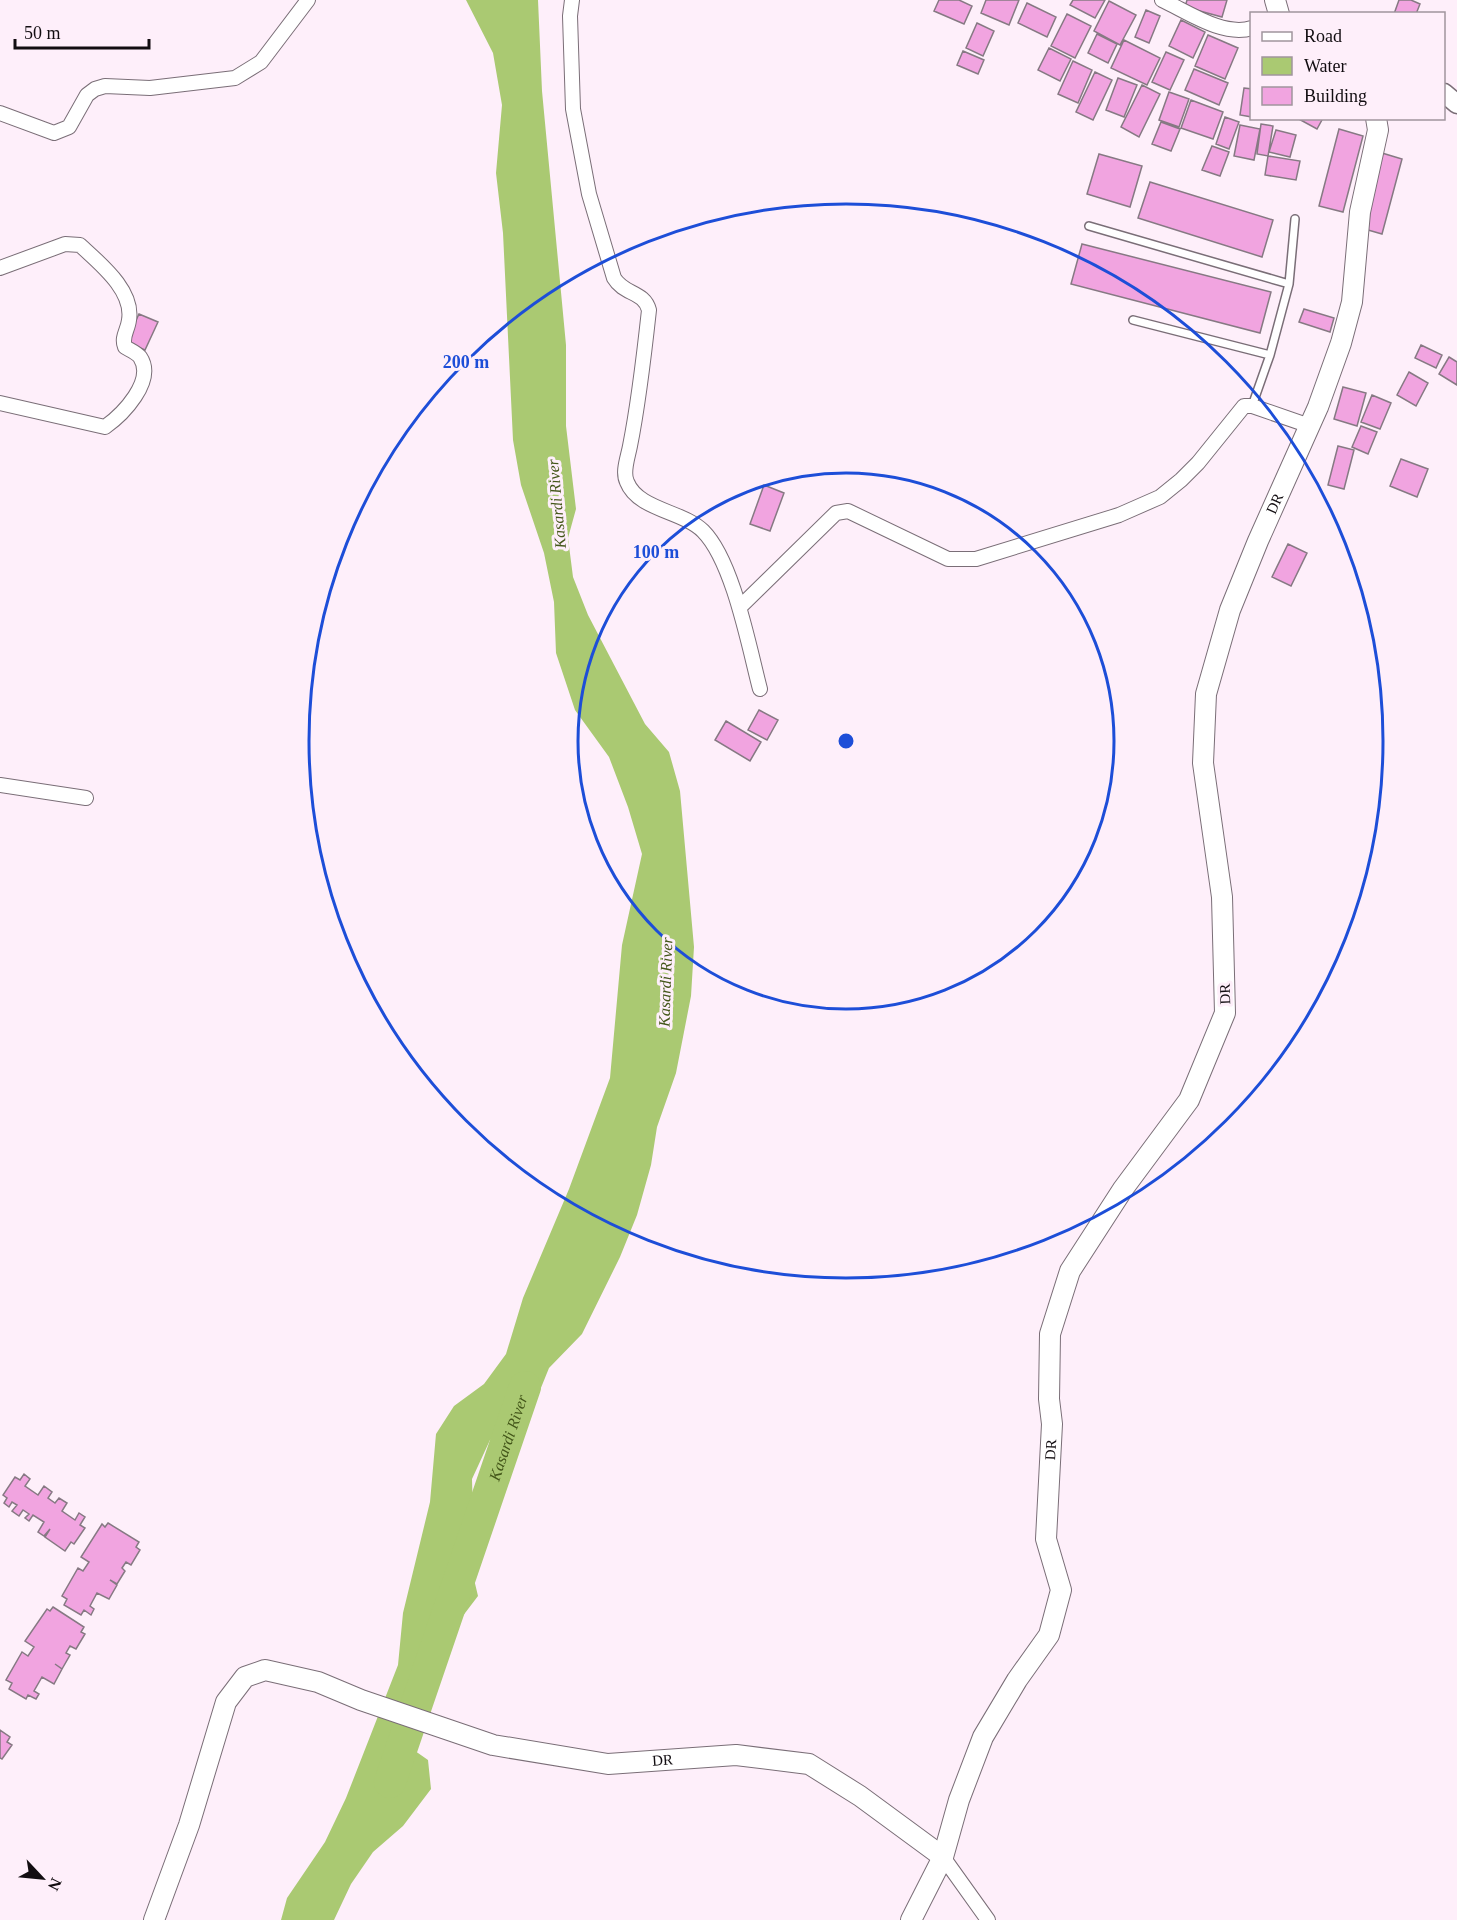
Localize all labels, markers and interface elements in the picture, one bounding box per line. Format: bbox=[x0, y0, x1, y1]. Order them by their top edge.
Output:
scale bar bbox=[15, 12, 148, 50]
legend bbox=[1250, 12, 1445, 120]
text: 50 m bbox=[24, 23, 61, 43]
text: Road bbox=[1304, 26, 1342, 46]
text: Water bbox=[1304, 56, 1347, 76]
text: Building bbox=[1304, 86, 1367, 106]
text: 200 m bbox=[443, 352, 489, 372]
water label: Kasardi River bbox=[544, 458, 569, 550]
street label: DR bbox=[1263, 491, 1286, 516]
text: 100 m bbox=[633, 542, 679, 562]
centre of rings bbox=[836, 731, 856, 751]
water label: Kasardi River bbox=[655, 936, 676, 1028]
street label: DR bbox=[1217, 983, 1233, 1005]
water label: Kasardi River bbox=[485, 1392, 531, 1484]
street label: DR bbox=[1042, 1439, 1059, 1461]
street label: DR bbox=[652, 1751, 674, 1769]
north arrow bbox=[12, 1848, 72, 1908]
text: N bbox=[45, 1875, 65, 1894]

